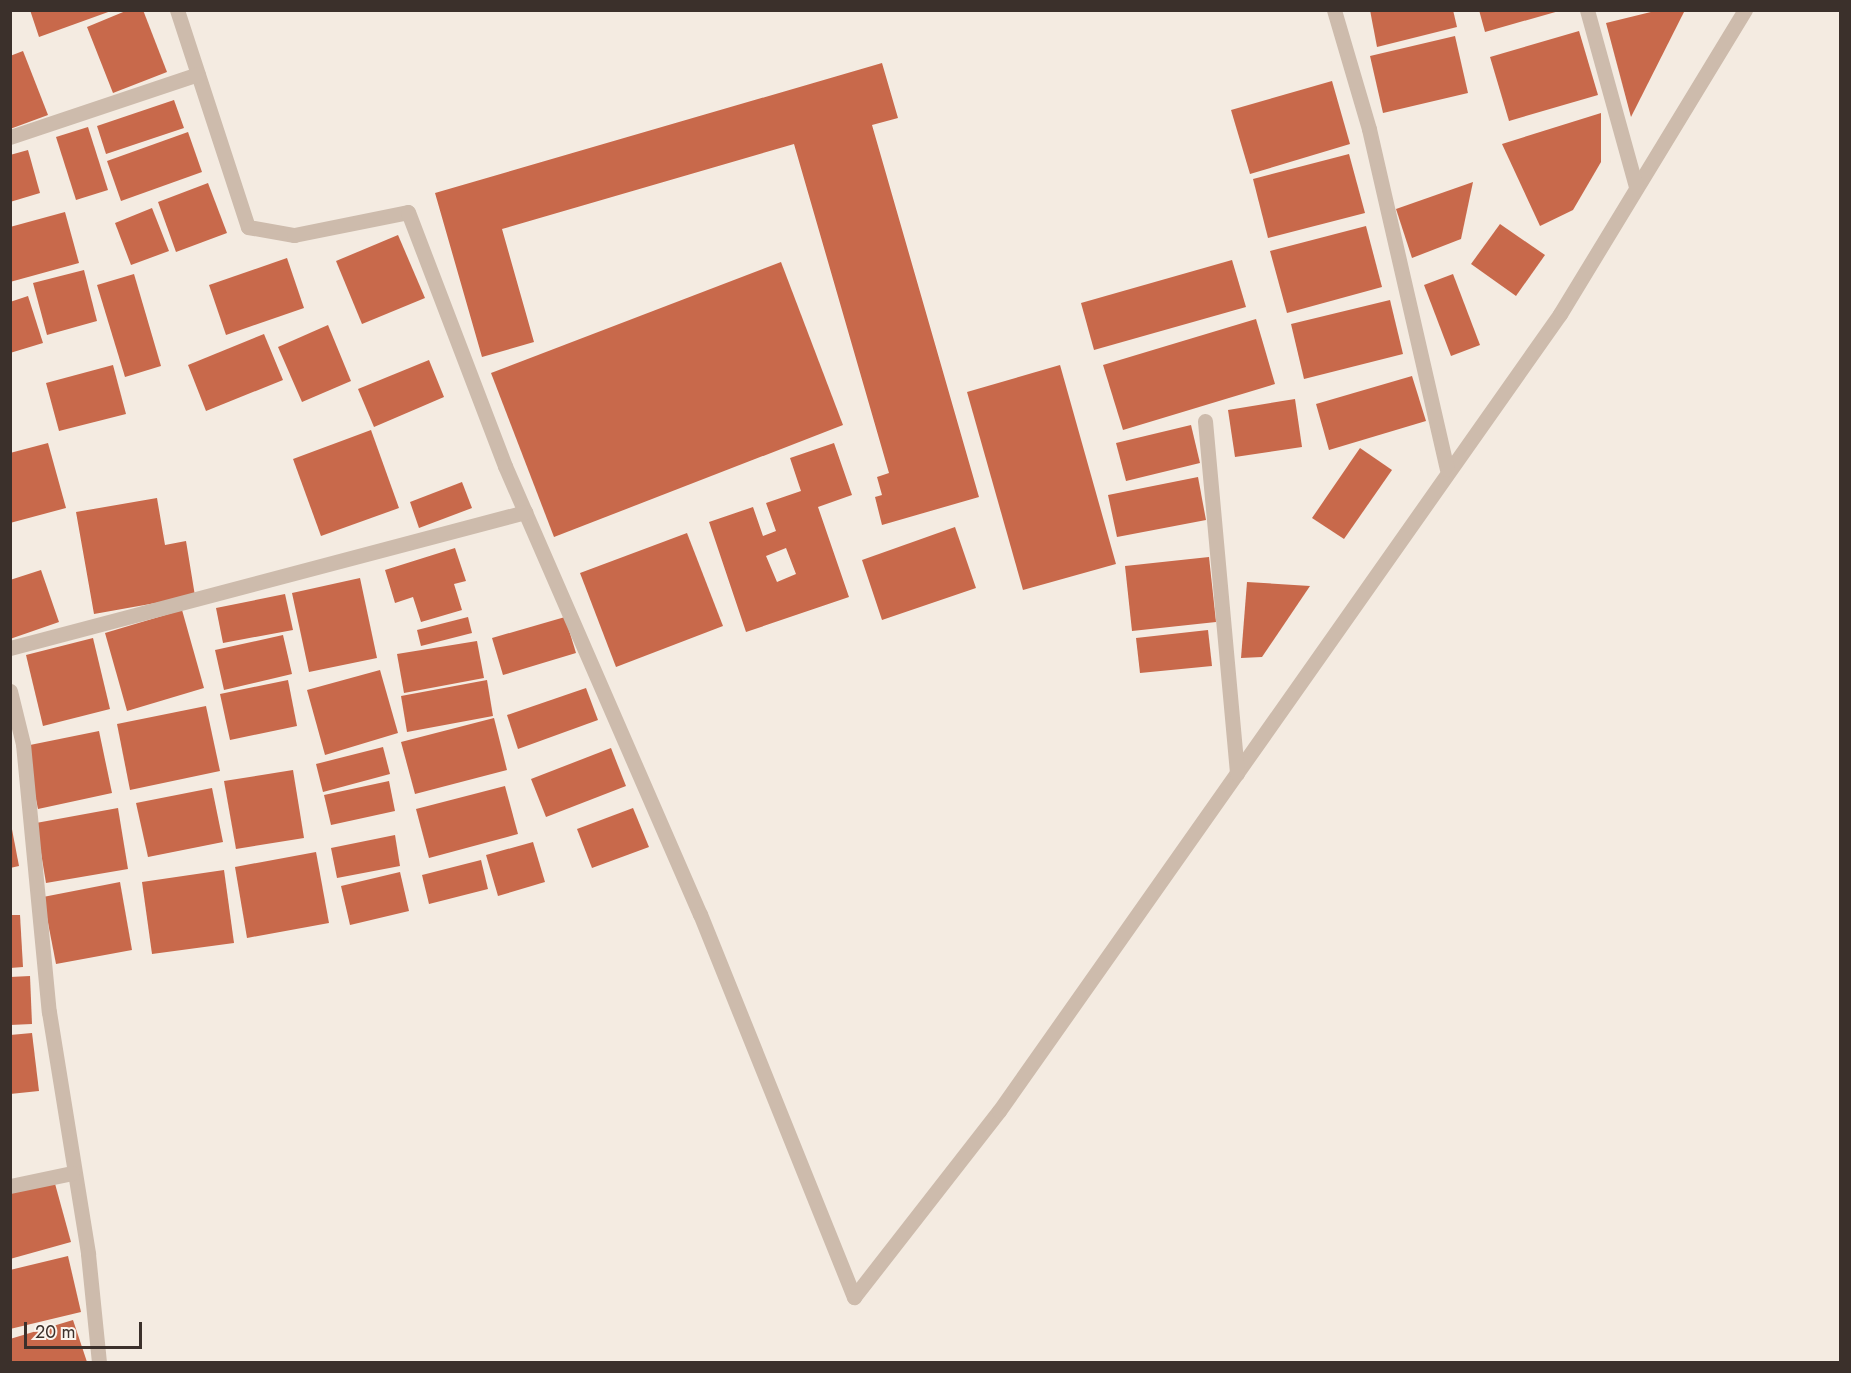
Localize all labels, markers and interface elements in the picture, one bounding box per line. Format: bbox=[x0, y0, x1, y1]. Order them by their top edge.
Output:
scale bar bbox=[27, 1310, 146, 1348]
text: 20 m bbox=[35, 1319, 75, 1345]

